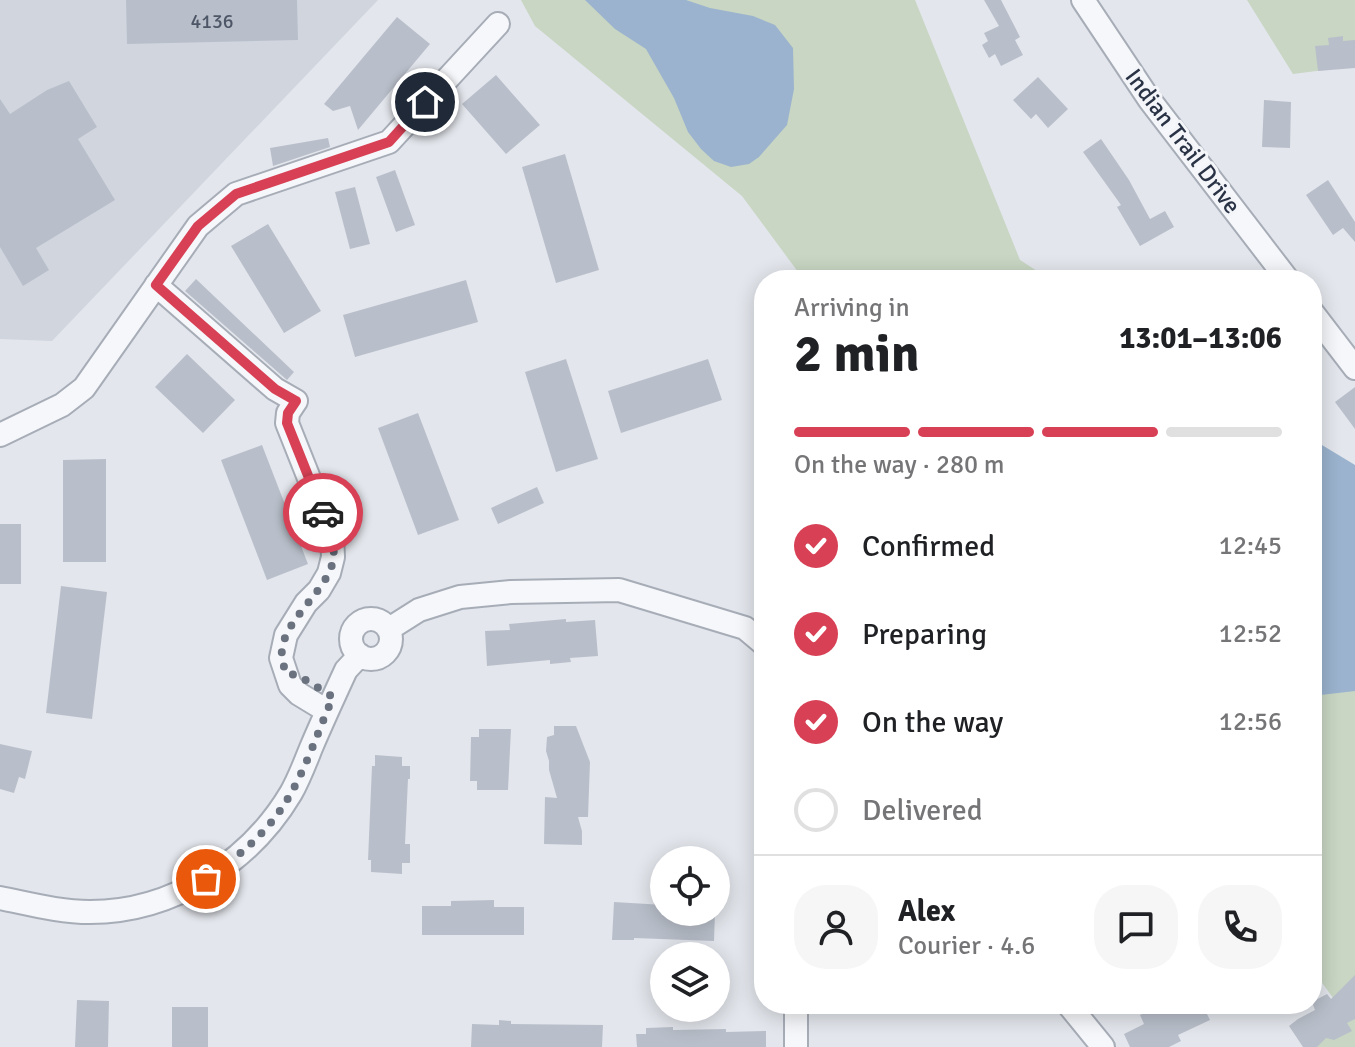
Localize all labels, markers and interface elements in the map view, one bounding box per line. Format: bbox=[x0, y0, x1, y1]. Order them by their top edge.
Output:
house number: 4136 bbox=[190, 9, 234, 34]
street label: Indian Trail Drive bbox=[1119, 63, 1247, 219]
pin bbox=[391, 68, 459, 136]
icon: home bbox=[403, 80, 447, 124]
text: Arriving in bbox=[794, 292, 910, 324]
text: 13:01–13:06 bbox=[1119, 320, 1282, 357]
text: 2 min bbox=[794, 322, 920, 386]
text: On the way · 280 m bbox=[794, 449, 1004, 481]
courier bbox=[283, 473, 363, 553]
icon: car bbox=[301, 491, 345, 535]
icon: check bbox=[794, 524, 838, 568]
text: Confirmed bbox=[862, 528, 995, 565]
text: 12:45 bbox=[1219, 530, 1282, 562]
icon: check bbox=[794, 612, 838, 656]
text: Preparing bbox=[862, 616, 987, 653]
text: 12:52 bbox=[1219, 618, 1282, 650]
icon: check bbox=[794, 700, 838, 744]
text: On the way bbox=[862, 704, 1003, 741]
text: 12:56 bbox=[1219, 706, 1282, 738]
text: Delivered bbox=[862, 792, 983, 829]
pin bbox=[172, 845, 240, 913]
map controls bbox=[650, 846, 730, 1022]
button: locate bbox=[650, 846, 730, 926]
icon: bag bbox=[184, 857, 228, 901]
button: person bbox=[794, 885, 878, 969]
button: chat bbox=[1094, 885, 1178, 969]
button: phone bbox=[1198, 885, 1282, 969]
text: Alex bbox=[898, 893, 955, 930]
text: Courier · 4.6 bbox=[898, 930, 1035, 962]
button: layers bbox=[650, 942, 730, 1022]

